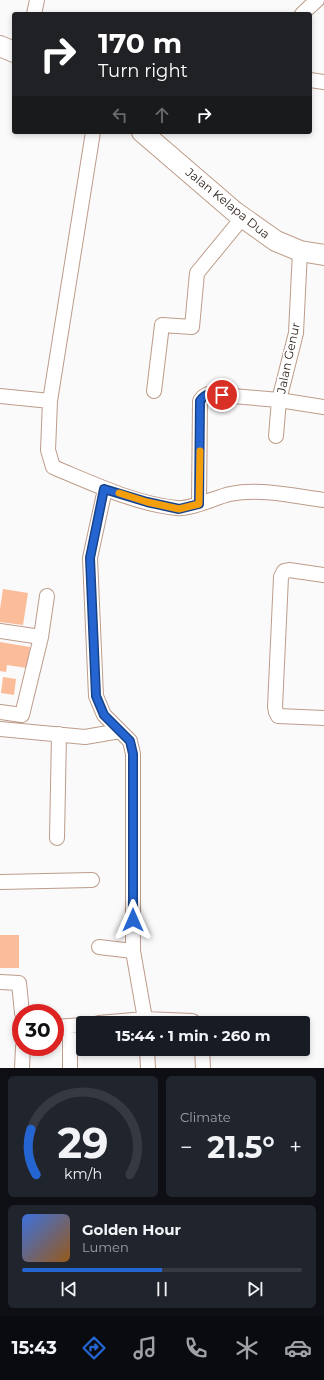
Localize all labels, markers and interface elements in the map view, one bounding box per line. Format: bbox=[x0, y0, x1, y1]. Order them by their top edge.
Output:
text: 170 m bbox=[98, 26, 182, 60]
icon: right bbox=[32, 28, 84, 80]
text: Turn right bbox=[98, 60, 188, 82]
icon: left bbox=[109, 104, 131, 126]
icon: ahead bbox=[151, 104, 173, 126]
icon: right bbox=[193, 104, 215, 126]
street label: Jalan Kelapa Dua bbox=[182, 164, 273, 242]
street label: Jalan Genur bbox=[273, 321, 303, 396]
pin bbox=[205, 378, 239, 412]
icon: arrive bbox=[211, 384, 233, 406]
position arrow bbox=[112, 899, 154, 941]
speed limit sign: 30 bbox=[12, 1004, 64, 1056]
text: 15:44 · 1 min · 260 m bbox=[116, 1026, 270, 1045]
text: Climate bbox=[180, 1109, 231, 1125]
text: 29 bbox=[57, 1117, 109, 1167]
text: 21.5° bbox=[207, 1129, 275, 1166]
text: − bbox=[180, 1134, 193, 1161]
text: + bbox=[289, 1134, 302, 1161]
text: km/h bbox=[64, 1164, 102, 1182]
text: Golden Hour bbox=[82, 1220, 181, 1239]
text: Lumen bbox=[82, 1239, 129, 1255]
icon: previous bbox=[58, 1278, 80, 1300]
icon: pause bbox=[151, 1278, 173, 1300]
icon: next bbox=[244, 1278, 266, 1300]
icon: directions bbox=[80, 1334, 108, 1362]
icon: music bbox=[131, 1334, 159, 1362]
icon: phone bbox=[182, 1334, 210, 1362]
icon: climate bbox=[233, 1334, 261, 1362]
icon: car bbox=[284, 1334, 312, 1362]
text: 15:43 bbox=[12, 1337, 57, 1359]

